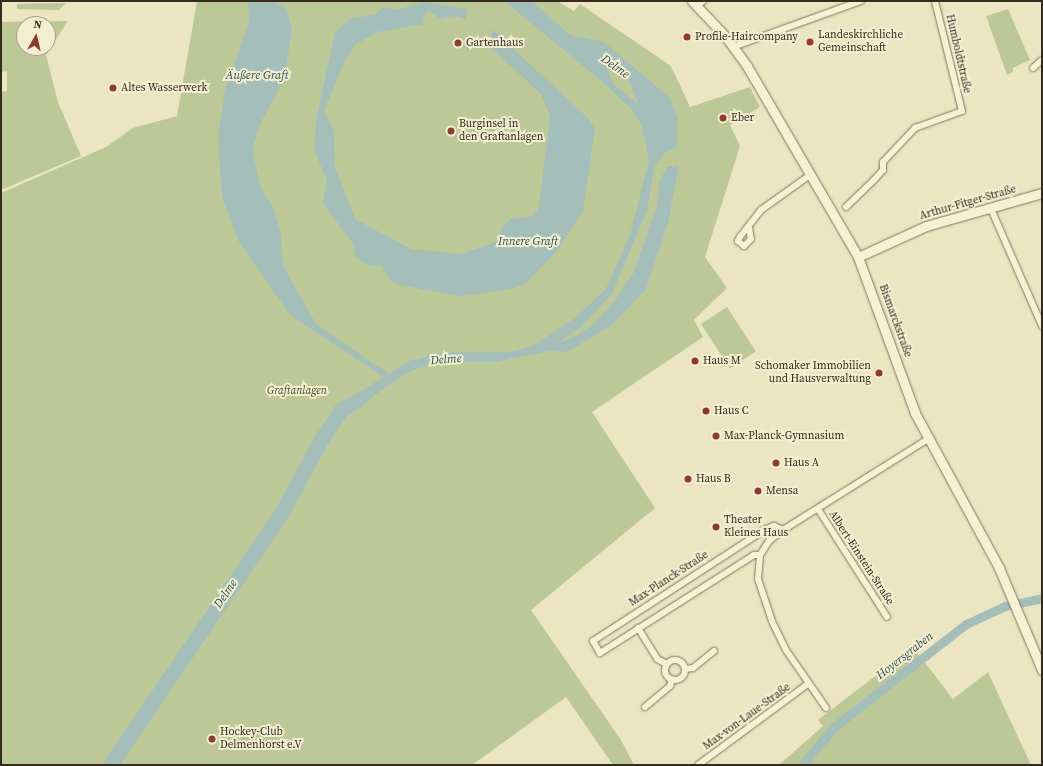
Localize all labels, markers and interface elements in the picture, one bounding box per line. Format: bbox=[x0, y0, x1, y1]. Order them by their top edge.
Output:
street label: Humboldtstraße bbox=[942, 13, 974, 95]
north arrow bbox=[16, 16, 56, 56]
text: N bbox=[33, 17, 43, 33]
place label: Landeskirchliche Gemeinschaft bbox=[818, 29, 903, 55]
place label: Profile-Haircompany bbox=[695, 30, 798, 44]
marker: Profile-Haircompany bbox=[682, 32, 692, 42]
place label: Gartenhaus bbox=[466, 36, 523, 50]
marker: Landeskirchliche Gemeinschaft bbox=[805, 37, 815, 47]
marker: Gartenhaus bbox=[453, 38, 463, 48]
water label: Delme bbox=[598, 52, 632, 82]
water label: Äußere Graft bbox=[226, 69, 288, 83]
place label: Altes Wasserwerk bbox=[121, 81, 208, 95]
marker: Altes Wasserwerk bbox=[108, 83, 118, 93]
place label: Eber bbox=[731, 111, 754, 125]
marker: Eber bbox=[718, 113, 728, 123]
place label: Burginsel in den Graftanlagen bbox=[459, 118, 544, 144]
marker: Burginsel in den Graftanlagen bbox=[446, 126, 456, 136]
street label: Arthur-Fitger-Straße bbox=[918, 183, 1018, 223]
water label: Innere Graft bbox=[498, 235, 558, 249]
street label: Bismarckstraße bbox=[876, 283, 914, 359]
water label: Delme bbox=[430, 352, 462, 368]
place label: Haus M bbox=[703, 354, 741, 368]
marker: Haus M bbox=[690, 356, 700, 366]
place label: Schomaker Immobilien und Hausverwaltung bbox=[755, 360, 871, 386]
marker: Schomaker Immobilien und Hausverwaltung bbox=[874, 368, 884, 378]
park label: Graftanlagen bbox=[267, 384, 327, 398]
place label: Haus C bbox=[714, 404, 749, 418]
marker: Haus C bbox=[701, 406, 711, 416]
place label: Max-Planck-Gymnasium bbox=[724, 429, 844, 443]
marker: Max-Planck-Gymnasium bbox=[711, 431, 721, 441]
place label: Haus A bbox=[784, 456, 819, 470]
marker: Haus A bbox=[771, 458, 781, 468]
place label: Haus B bbox=[696, 472, 731, 486]
marker: Haus B bbox=[683, 474, 693, 484]
place label: Mensa bbox=[766, 484, 798, 498]
marker: Mensa bbox=[753, 486, 763, 496]
street label: Albert-Einstein-Straße bbox=[826, 508, 896, 608]
place label: Theater Kleines Haus bbox=[724, 514, 788, 540]
marker: Theater Kleines Haus bbox=[711, 522, 721, 532]
street label: Max-Planck-Straße bbox=[627, 548, 711, 610]
water label: Delme bbox=[211, 577, 241, 611]
water label: Hoyersgraben bbox=[874, 629, 936, 683]
street label: Max-von-Laue-Straße bbox=[701, 681, 793, 753]
place label: Hockey-Club Delmenhorst e.V bbox=[220, 726, 302, 752]
marker: Hockey-Club Delmenhorst e.V bbox=[207, 734, 217, 744]

